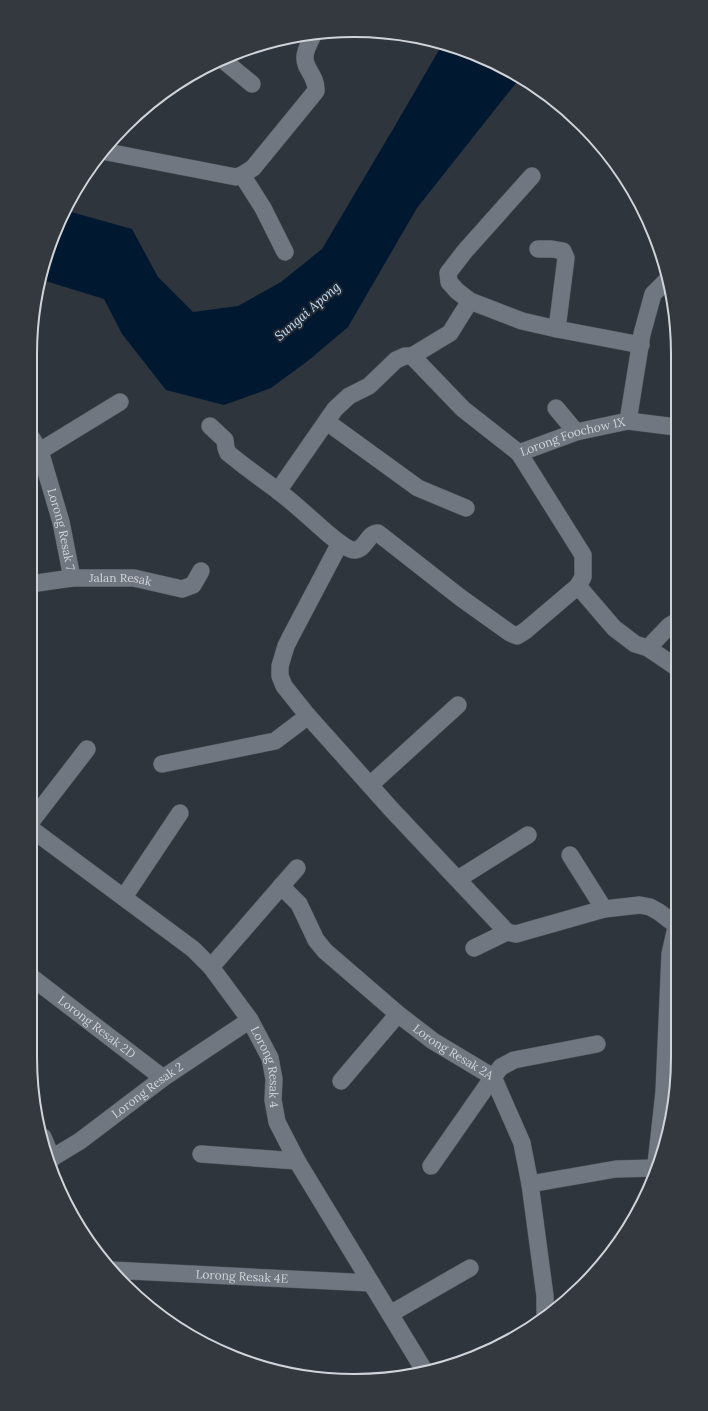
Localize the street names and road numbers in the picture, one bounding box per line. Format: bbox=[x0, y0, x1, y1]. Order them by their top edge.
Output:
street label: Lorong Foochow 1X bbox=[518, 414, 627, 459]
street label: Lorong Resak 7 bbox=[44, 486, 78, 572]
street label: Jalan Resak bbox=[88, 570, 154, 589]
street label: Lorong Resak 2D bbox=[55, 992, 139, 1061]
street label: Lorong Resak 2A bbox=[410, 1020, 497, 1083]
street label: Lorong Resak 4 bbox=[248, 1024, 282, 1110]
street label: Lorong Resak 2 bbox=[109, 1059, 186, 1121]
street label: Lorong Resak 4E bbox=[195, 1266, 288, 1286]

